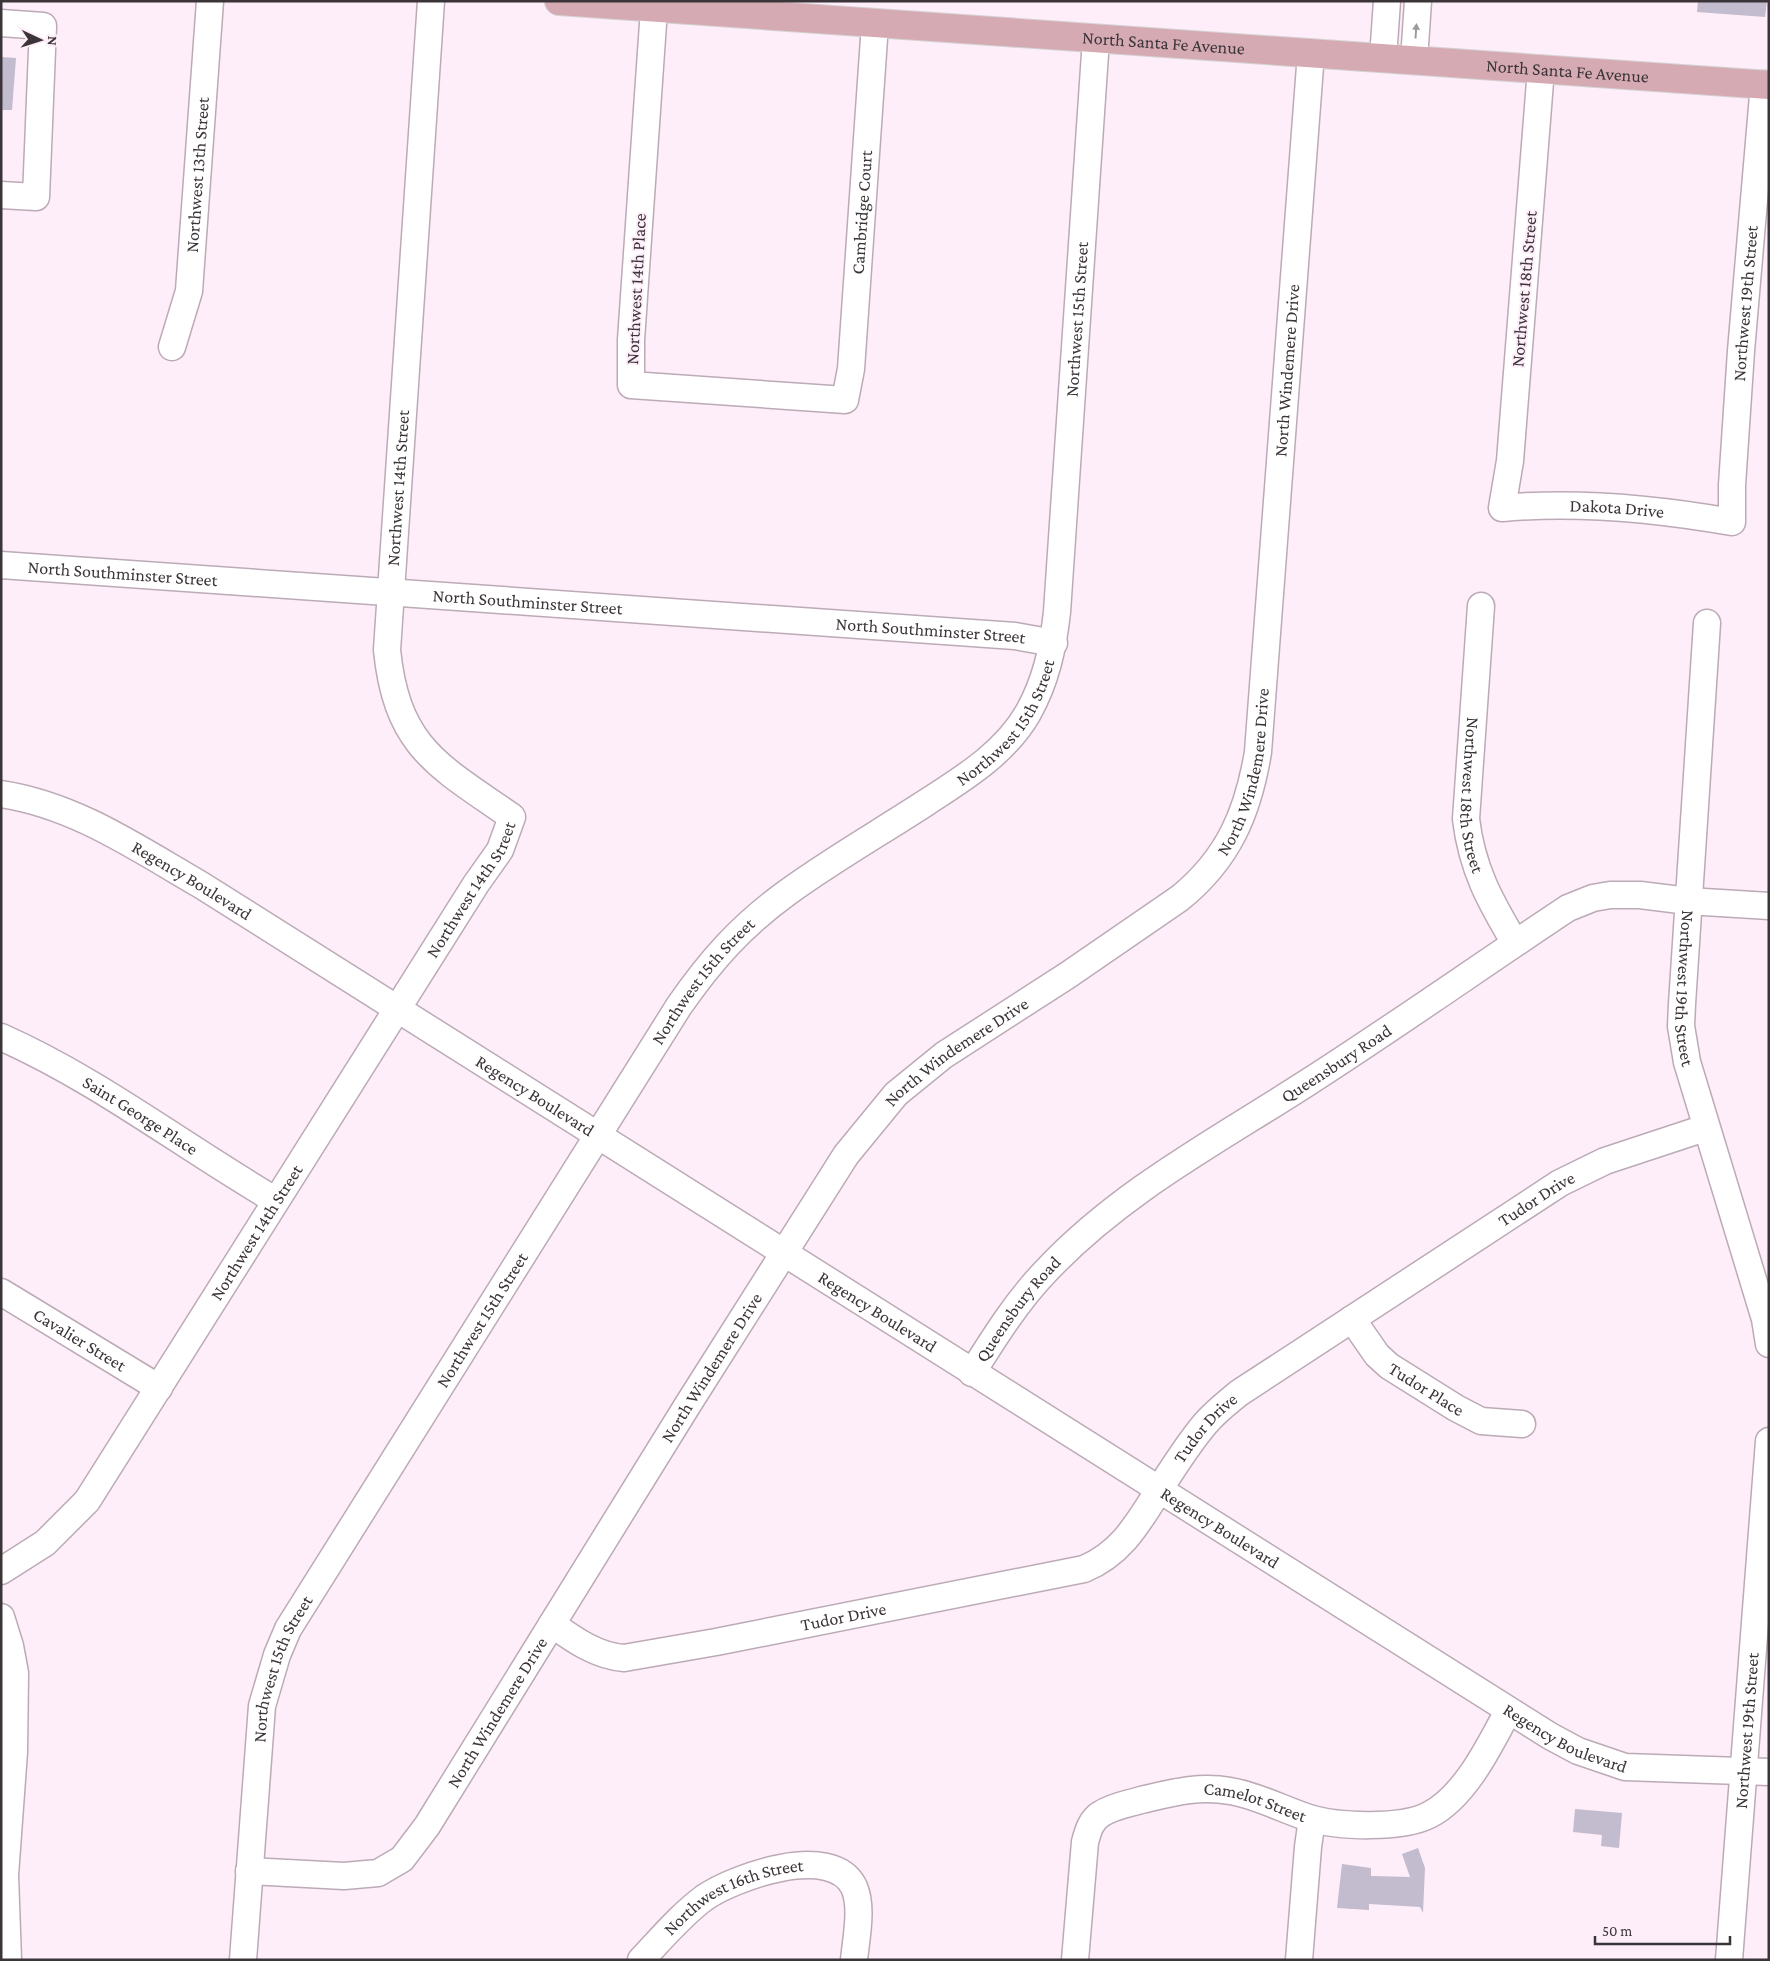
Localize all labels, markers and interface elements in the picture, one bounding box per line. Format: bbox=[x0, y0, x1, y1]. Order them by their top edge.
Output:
north arrow bbox=[15, 15, 65, 65]
one-way arrow bbox=[1412, 23, 1420, 39]
street label: North Santa Fe Avenue bbox=[1082, 27, 1246, 59]
text: N bbox=[45, 36, 61, 47]
street label: North Santa Fe Avenue bbox=[1486, 55, 1650, 87]
street label: Northwest 13th Street bbox=[182, 95, 213, 253]
street label: Cambridge Court bbox=[848, 148, 876, 275]
street label: Northwest 18th Street bbox=[1507, 209, 1541, 368]
street label: Northwest 14th Place bbox=[622, 213, 650, 365]
street label: Northwest 19th Street bbox=[1729, 224, 1762, 382]
street label: Northwest 15th Street bbox=[1062, 240, 1092, 398]
street label: North Windemere Drive bbox=[1270, 283, 1303, 458]
street label: Northwest 14th Street bbox=[383, 408, 413, 567]
street label: Dakota Drive bbox=[1570, 495, 1665, 522]
street label: North Southminster Street bbox=[27, 557, 219, 590]
street label: North Southminster Street bbox=[432, 585, 624, 619]
street label: North Southminster Street bbox=[835, 613, 1028, 648]
street label: Northwest 15th Street bbox=[952, 656, 1059, 790]
street label: North Windemere Drive bbox=[1213, 687, 1273, 859]
street label: Northwest 18th Street bbox=[1456, 717, 1488, 877]
street label: Northwest 14th Street bbox=[422, 818, 520, 961]
street label: Regency Boulevard bbox=[129, 837, 256, 925]
street label: Northwest 19th Street bbox=[1671, 909, 1698, 1070]
street label: Northwest 15th Street bbox=[647, 913, 759, 1048]
street label: North Windemere Drive bbox=[880, 993, 1032, 1110]
street label: Queensbury Road bbox=[1278, 1020, 1396, 1107]
street label: Regency Boulevard bbox=[472, 1051, 598, 1141]
street label: Saint George Place bbox=[79, 1072, 202, 1159]
street label: Northwest 14th Street bbox=[206, 1160, 307, 1304]
street label: Tudor Drive bbox=[1495, 1167, 1578, 1231]
street label: Northwest 15th Street bbox=[432, 1248, 532, 1391]
street label: Queensbury Road bbox=[972, 1252, 1065, 1366]
street label: Regency Boulevard bbox=[815, 1267, 941, 1357]
street label: North Windemere Drive bbox=[657, 1289, 766, 1446]
street label: Cavalier Street bbox=[30, 1304, 130, 1376]
street label: Tudor Place bbox=[1385, 1358, 1467, 1420]
street label: Tudor Drive bbox=[1169, 1389, 1241, 1467]
street label: Regency Boulevard bbox=[1157, 1483, 1283, 1573]
street label: Northwest 15th Street bbox=[249, 1591, 317, 1743]
street label: Tudor Drive bbox=[799, 1598, 888, 1635]
street label: North Windemere Drive bbox=[443, 1634, 551, 1791]
street label: Northwest 19th Street bbox=[1731, 1651, 1763, 1809]
street label: Regency Boulevard bbox=[1500, 1699, 1630, 1777]
street label: Camelot Street bbox=[1203, 1779, 1310, 1827]
street label: Northwest 16th Street bbox=[660, 1855, 805, 1939]
scale bar bbox=[1595, 1914, 1730, 1946]
text: 50 m bbox=[1602, 1923, 1632, 1939]

